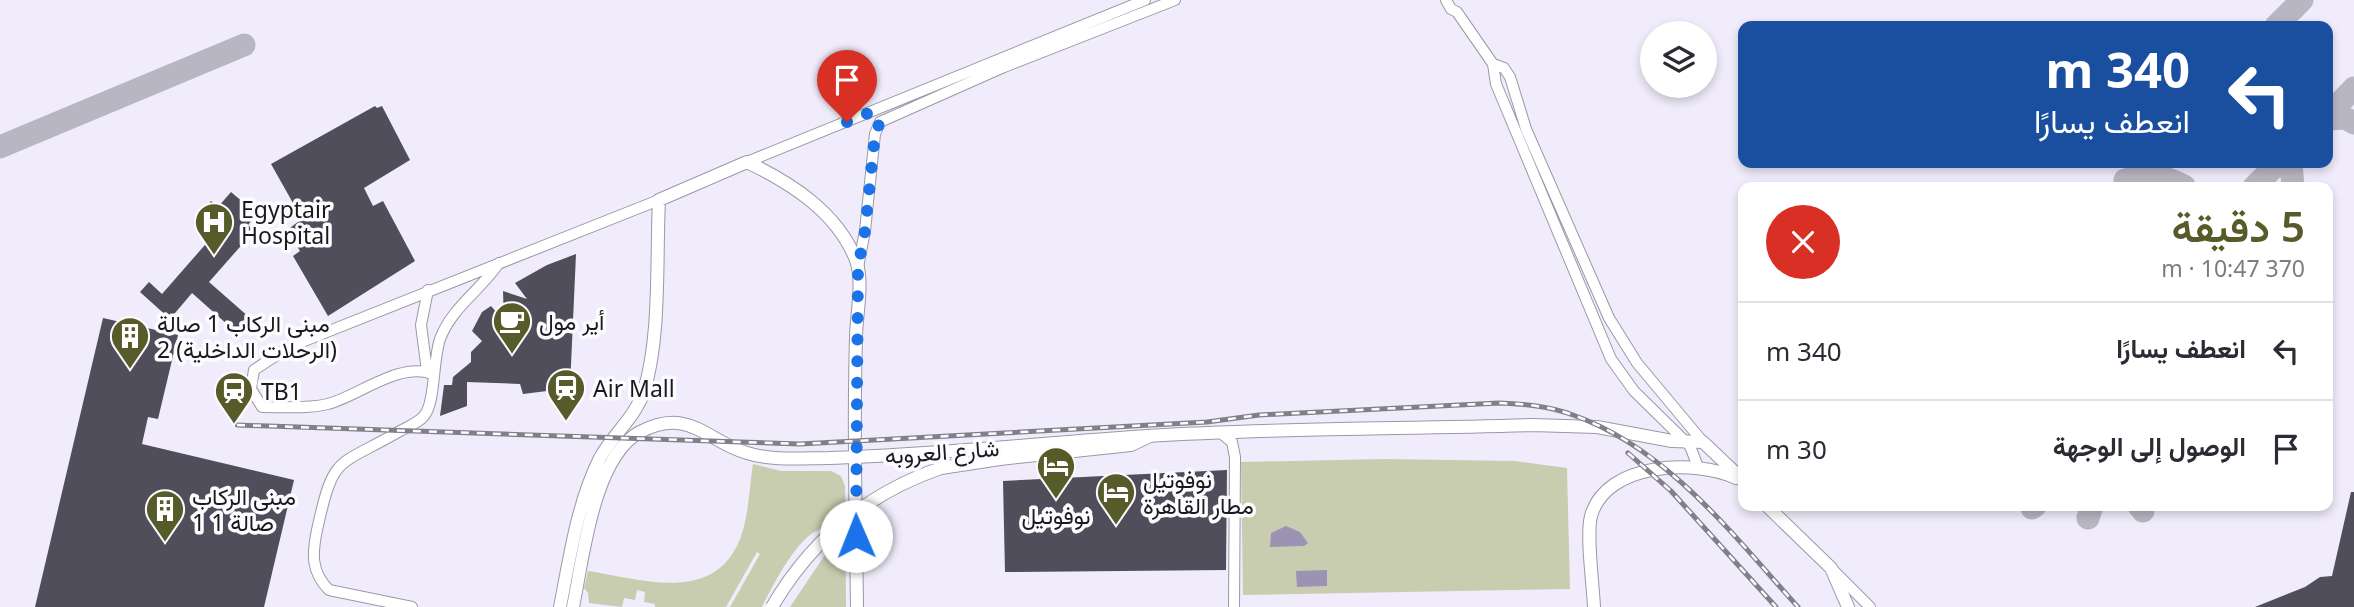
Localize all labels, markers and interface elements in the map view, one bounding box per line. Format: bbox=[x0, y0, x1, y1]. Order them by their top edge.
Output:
map controls bbox=[1640, 21, 1717, 98]
button: layers bbox=[1640, 21, 1717, 98]
text: 340 m bbox=[2045, 36, 2190, 102]
icon: left bbox=[2214, 49, 2305, 140]
pin bbox=[817, 50, 877, 122]
icon: arrive bbox=[828, 61, 866, 99]
text: انعطف يسارًا bbox=[2034, 99, 2190, 142]
place label: Egyptair Hospital bbox=[241, 193, 331, 251]
text: 5 دقيقة bbox=[2171, 197, 2305, 254]
hospital icon: Egyptair Hospital bbox=[193, 201, 235, 256]
button: close bbox=[1766, 205, 1840, 279]
text: 370 m · 10:47 bbox=[2161, 252, 2305, 284]
cafe icon: أير مول bbox=[491, 300, 533, 355]
place label: أير مول bbox=[539, 305, 604, 337]
place label: مبنى الركاب 1 صالة 2 (الرحلات الداخلية) bbox=[157, 307, 337, 365]
building icon: مبنى الركاب 1 صالة 2 (الرحلات الداخلية) bbox=[109, 315, 151, 370]
text: انعطف يسارًا bbox=[2116, 330, 2246, 366]
icon: left bbox=[2267, 332, 2305, 370]
text: 340 m bbox=[1766, 333, 1842, 369]
station icon: Air Mall bbox=[545, 367, 587, 422]
station icon: TB1 bbox=[213, 370, 255, 425]
place label: Air Mall bbox=[593, 372, 675, 404]
place label: TB1 bbox=[261, 375, 302, 407]
text: الوصول إلى الوجهة bbox=[2053, 428, 2246, 464]
icon: arrive bbox=[2267, 430, 2305, 468]
street label: شارع العروبه bbox=[884, 431, 1000, 472]
text: 30 m bbox=[1766, 431, 1827, 467]
hotel icon: نوفوتيل bbox=[1035, 445, 1077, 500]
place label: نوفوتيل مطار القاهرة bbox=[1143, 463, 1254, 521]
hotel icon: نوفوتيل مطار القاهرة bbox=[1095, 471, 1137, 526]
place label: مبنى الركاب 1 صالة 1 bbox=[192, 480, 296, 538]
building icon: مبنى الركاب 1 صالة 1 bbox=[144, 488, 186, 543]
position arrow bbox=[819, 499, 893, 573]
place label: نوفوتيل bbox=[1021, 499, 1091, 531]

